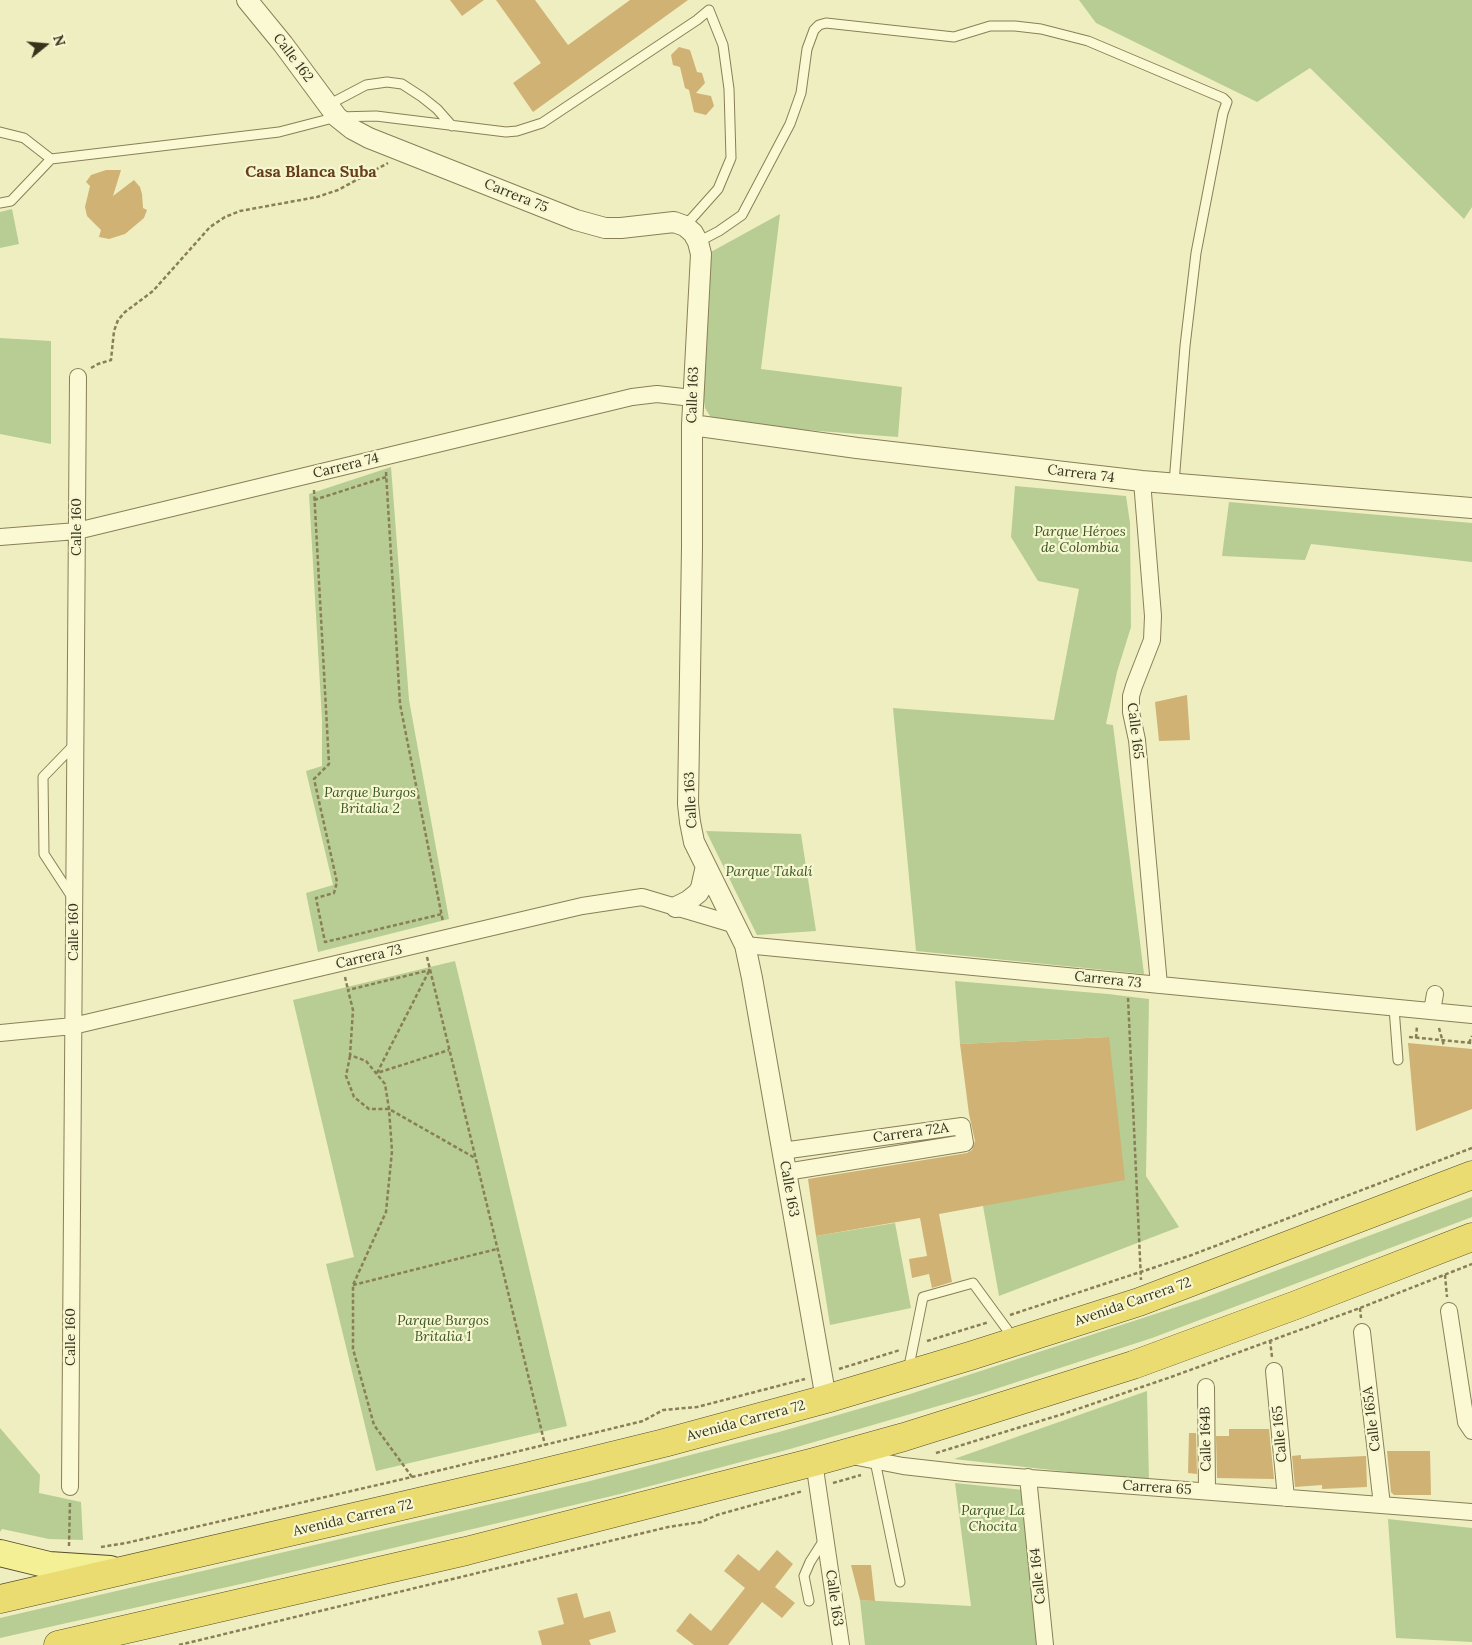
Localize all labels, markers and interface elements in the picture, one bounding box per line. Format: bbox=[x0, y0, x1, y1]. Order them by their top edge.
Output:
north arrow bbox=[20, 20, 70, 70]
street label: Calle 162 bbox=[269, 30, 317, 86]
text: N bbox=[49, 33, 70, 48]
district label: Casa Blanca Suba bbox=[245, 162, 377, 182]
street label: Carrera 75 bbox=[482, 176, 550, 216]
street label: Calle 163 bbox=[684, 366, 702, 424]
street label: Carrera 74 bbox=[311, 450, 381, 482]
street label: Carrera 74 bbox=[1047, 462, 1115, 486]
street label: Calle 160 bbox=[69, 498, 85, 556]
park label: Parque Héroes de Colombia bbox=[1034, 524, 1126, 556]
street label: Calle 165 bbox=[1123, 702, 1147, 760]
street label: Calle 163 bbox=[681, 771, 701, 829]
park label: Parque Burgos Britalia 2 bbox=[324, 785, 416, 818]
park label: Parque Takalí bbox=[725, 864, 813, 880]
street label: Calle 160 bbox=[66, 903, 82, 961]
street label: Carrera 73 bbox=[334, 941, 404, 973]
street label: Carrera 73 bbox=[1073, 968, 1143, 992]
street label: Carrera 72A bbox=[872, 1119, 950, 1147]
street label: Calle 163 bbox=[776, 1160, 802, 1218]
street label: Avenida Carrera 72 bbox=[1072, 1274, 1194, 1330]
street label: Calle 160 bbox=[63, 1308, 79, 1366]
park label: Parque Burgos Britalia 1 bbox=[397, 1313, 489, 1345]
street label: Calle 165A bbox=[1360, 1385, 1384, 1453]
street label: Avenida Carrera 72 bbox=[685, 1397, 807, 1445]
street label: Calle 165 bbox=[1269, 1405, 1291, 1463]
street label: Calle 164B bbox=[1197, 1406, 1215, 1472]
street label: Carrera 65 bbox=[1122, 1477, 1192, 1499]
street label: Avenida Carrera 72 bbox=[292, 1496, 414, 1540]
park label: Parque La Chocita bbox=[961, 1503, 1025, 1535]
street label: Calle 164 bbox=[1027, 1547, 1049, 1605]
street label: Calle 163 bbox=[822, 1569, 846, 1627]

